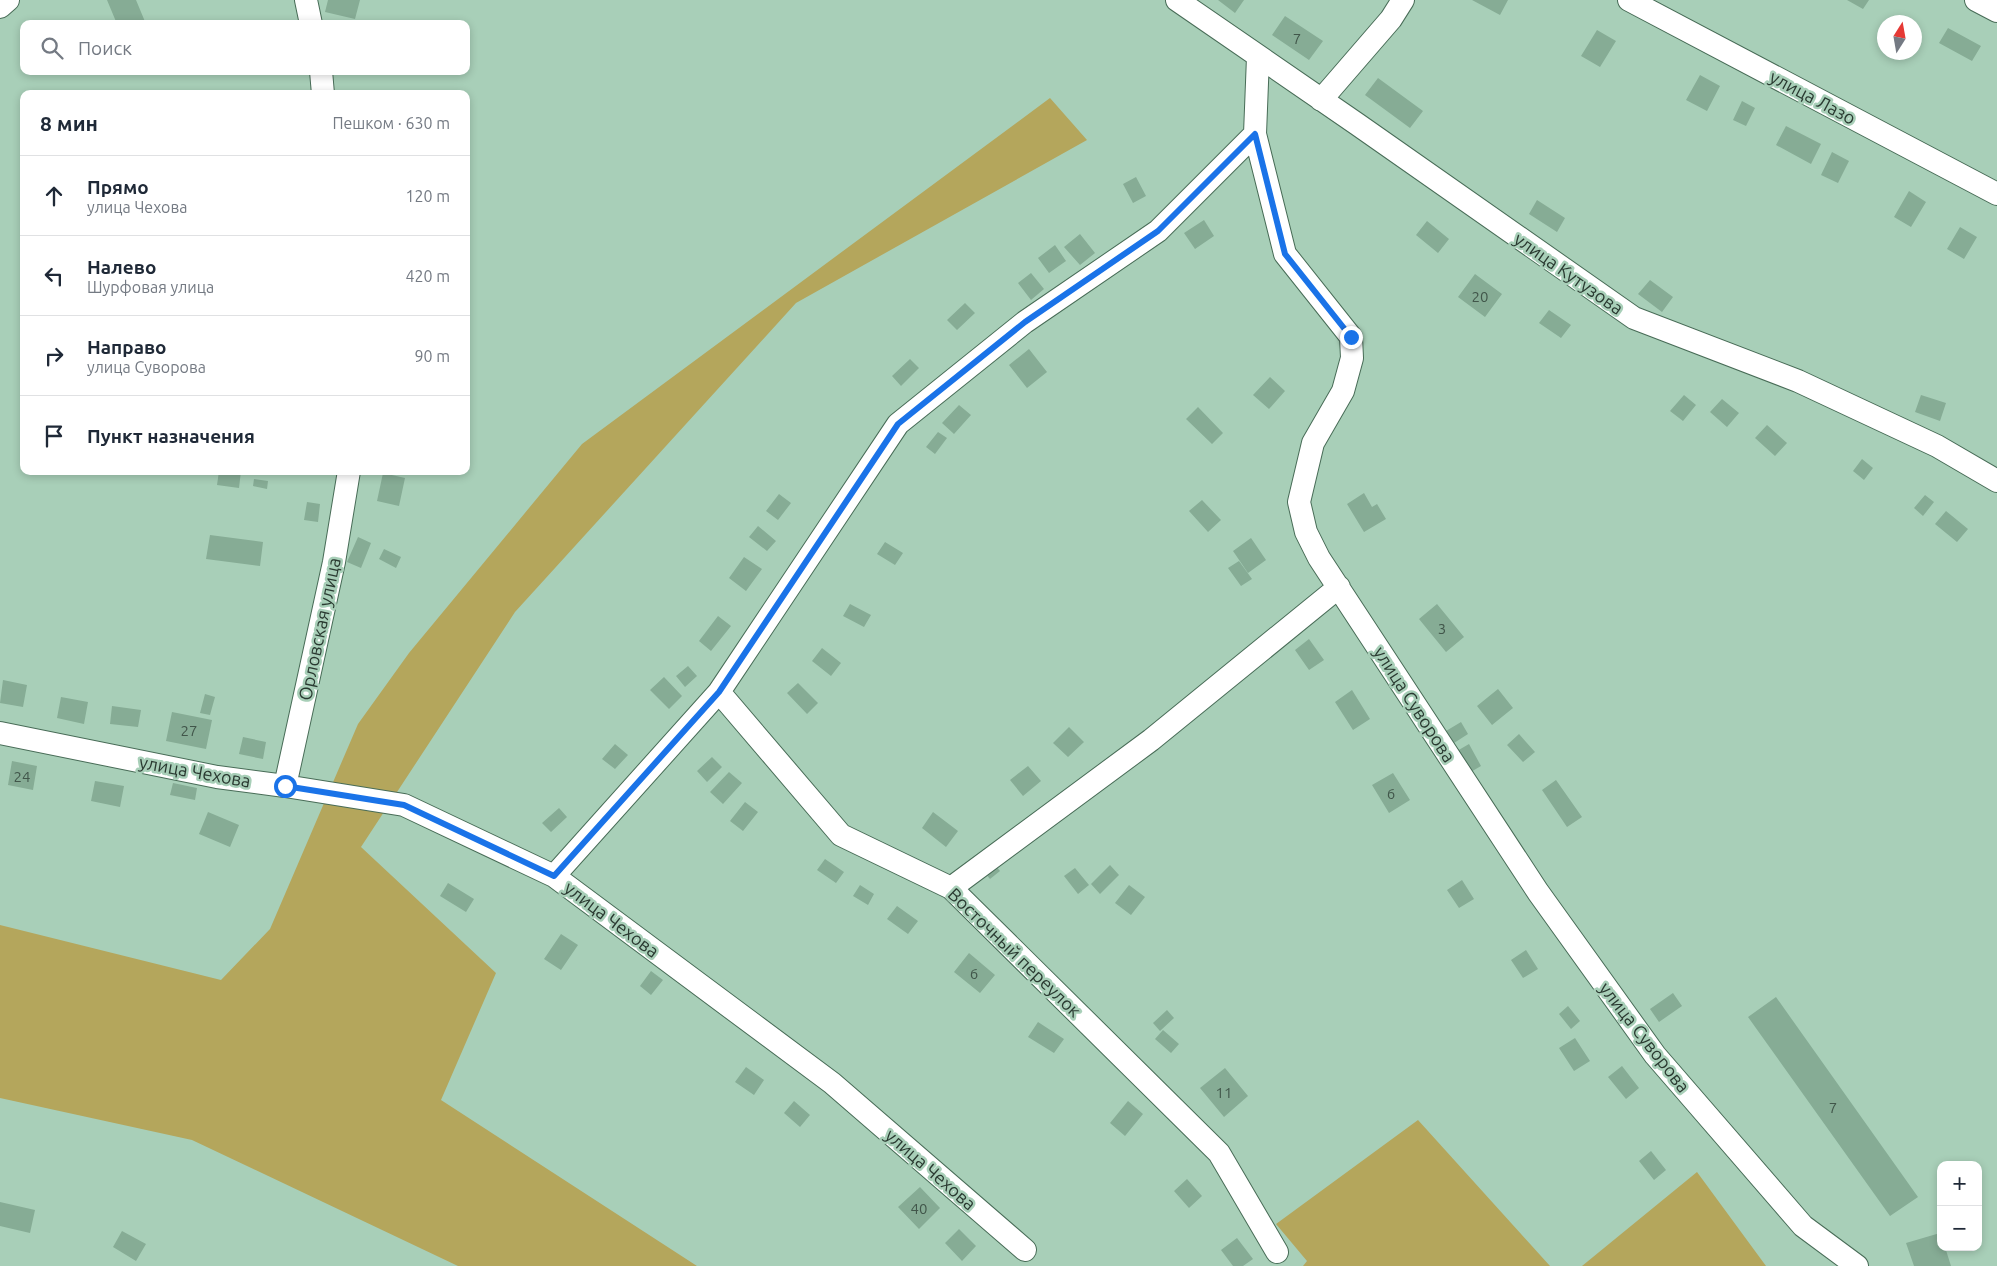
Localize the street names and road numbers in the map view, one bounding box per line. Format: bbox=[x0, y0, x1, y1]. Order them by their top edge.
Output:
street label: улица Лазо bbox=[1767, 66, 1859, 128]
street label: улица Кутузова bbox=[1511, 228, 1627, 318]
street label: Орловская улица bbox=[294, 556, 344, 702]
street label: улица Суворова bbox=[1370, 642, 1460, 766]
street label: улица Чехова bbox=[138, 751, 252, 791]
street label: улица Чехова bbox=[561, 877, 663, 961]
street label: Восточный переулок bbox=[945, 883, 1085, 1021]
street label: улица Суворова bbox=[1596, 978, 1694, 1096]
street label: улица Чехова bbox=[882, 1124, 980, 1214]

